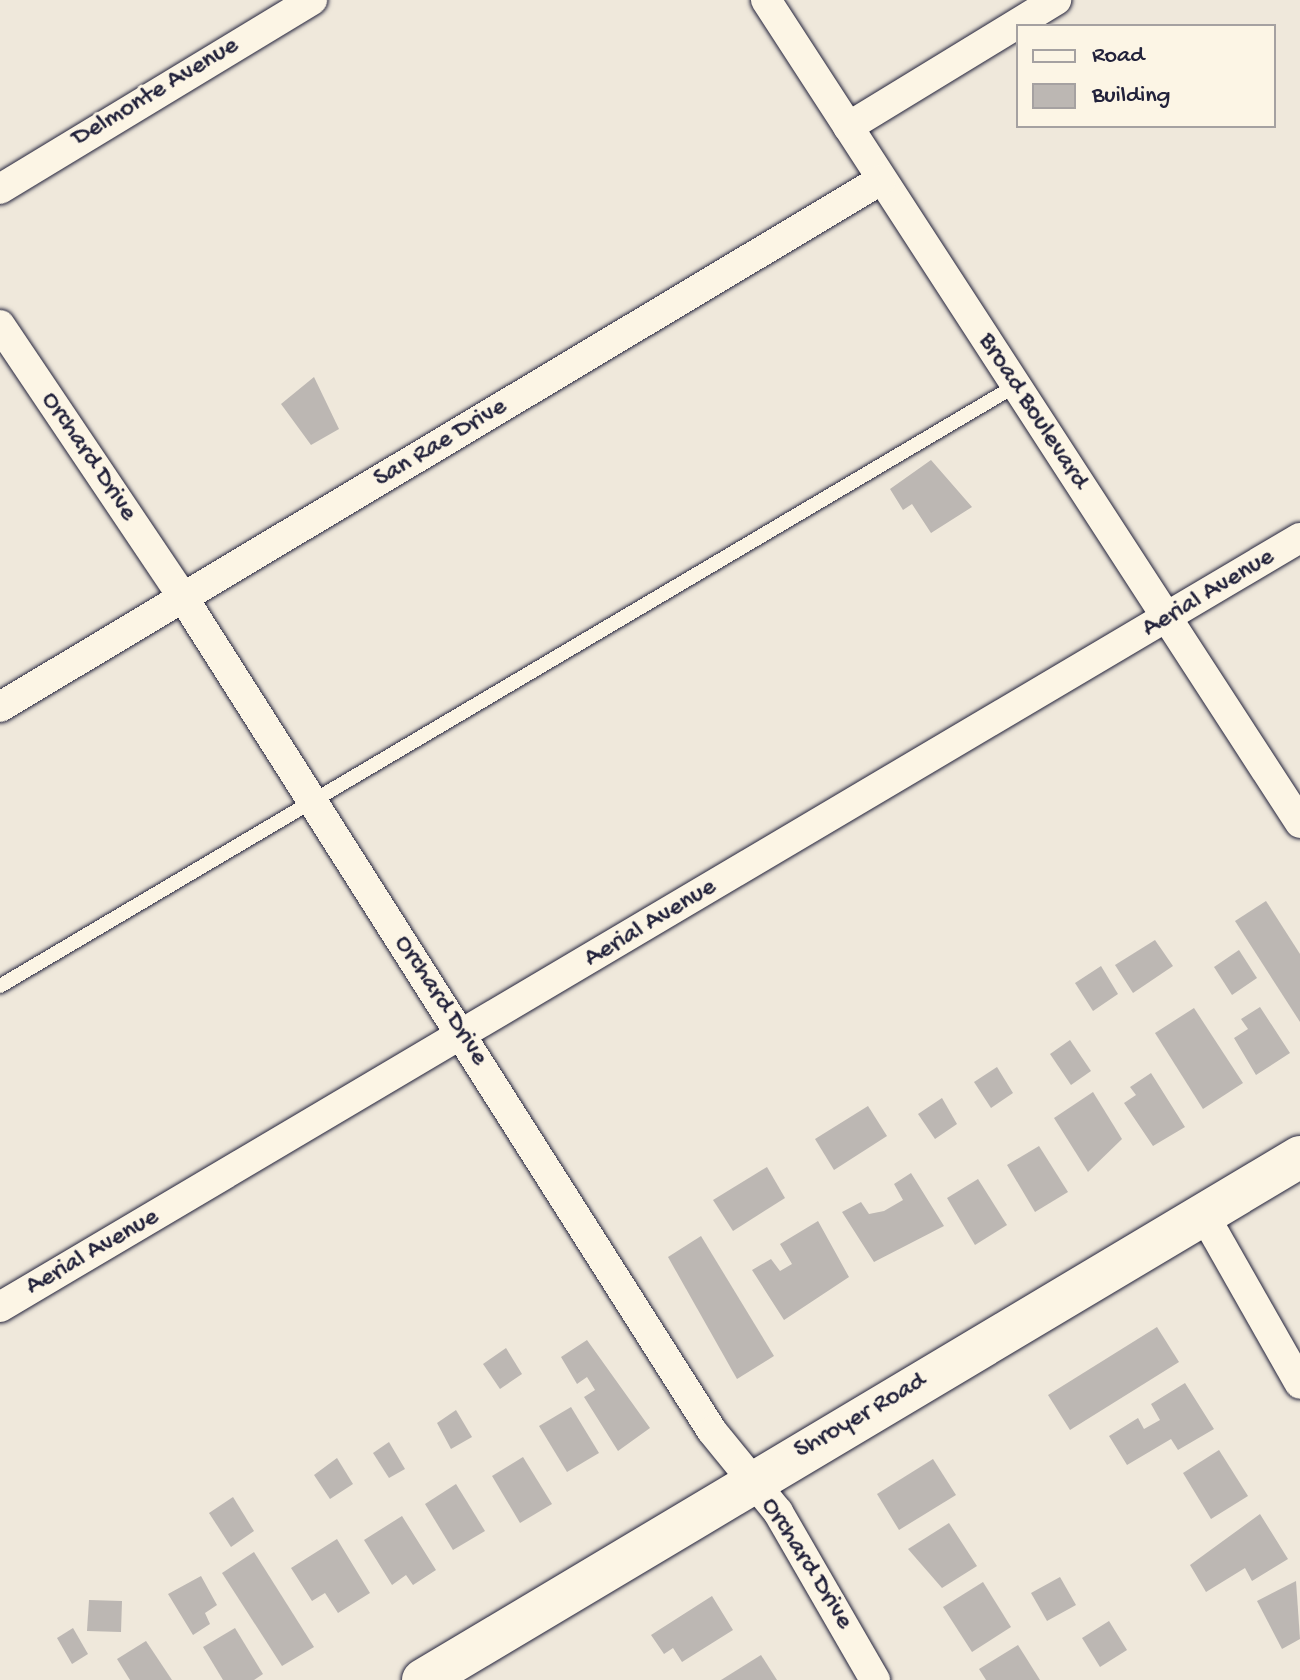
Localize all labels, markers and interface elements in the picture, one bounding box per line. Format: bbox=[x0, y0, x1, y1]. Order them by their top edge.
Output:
legend bbox=[1016, 24, 1276, 128]
street label: Delmonte Avenue bbox=[67, 31, 245, 155]
text: Road bbox=[1092, 42, 1144, 71]
text: Building bbox=[1092, 82, 1170, 111]
street label: Broad Boulevard bbox=[970, 328, 1094, 496]
street label: Orchard Drive bbox=[33, 386, 143, 528]
street label: San Rae Drive bbox=[369, 392, 513, 496]
street label: Aerial Avenue bbox=[1137, 542, 1281, 646]
street label: Aerial Avenue bbox=[579, 872, 723, 976]
street label: Orchard Drive bbox=[386, 930, 494, 1072]
street label: Aerial Avenue bbox=[21, 1202, 165, 1304]
street label: Shroyer Road bbox=[790, 1367, 932, 1467]
street label: Orchard Drive bbox=[753, 1492, 859, 1636]

